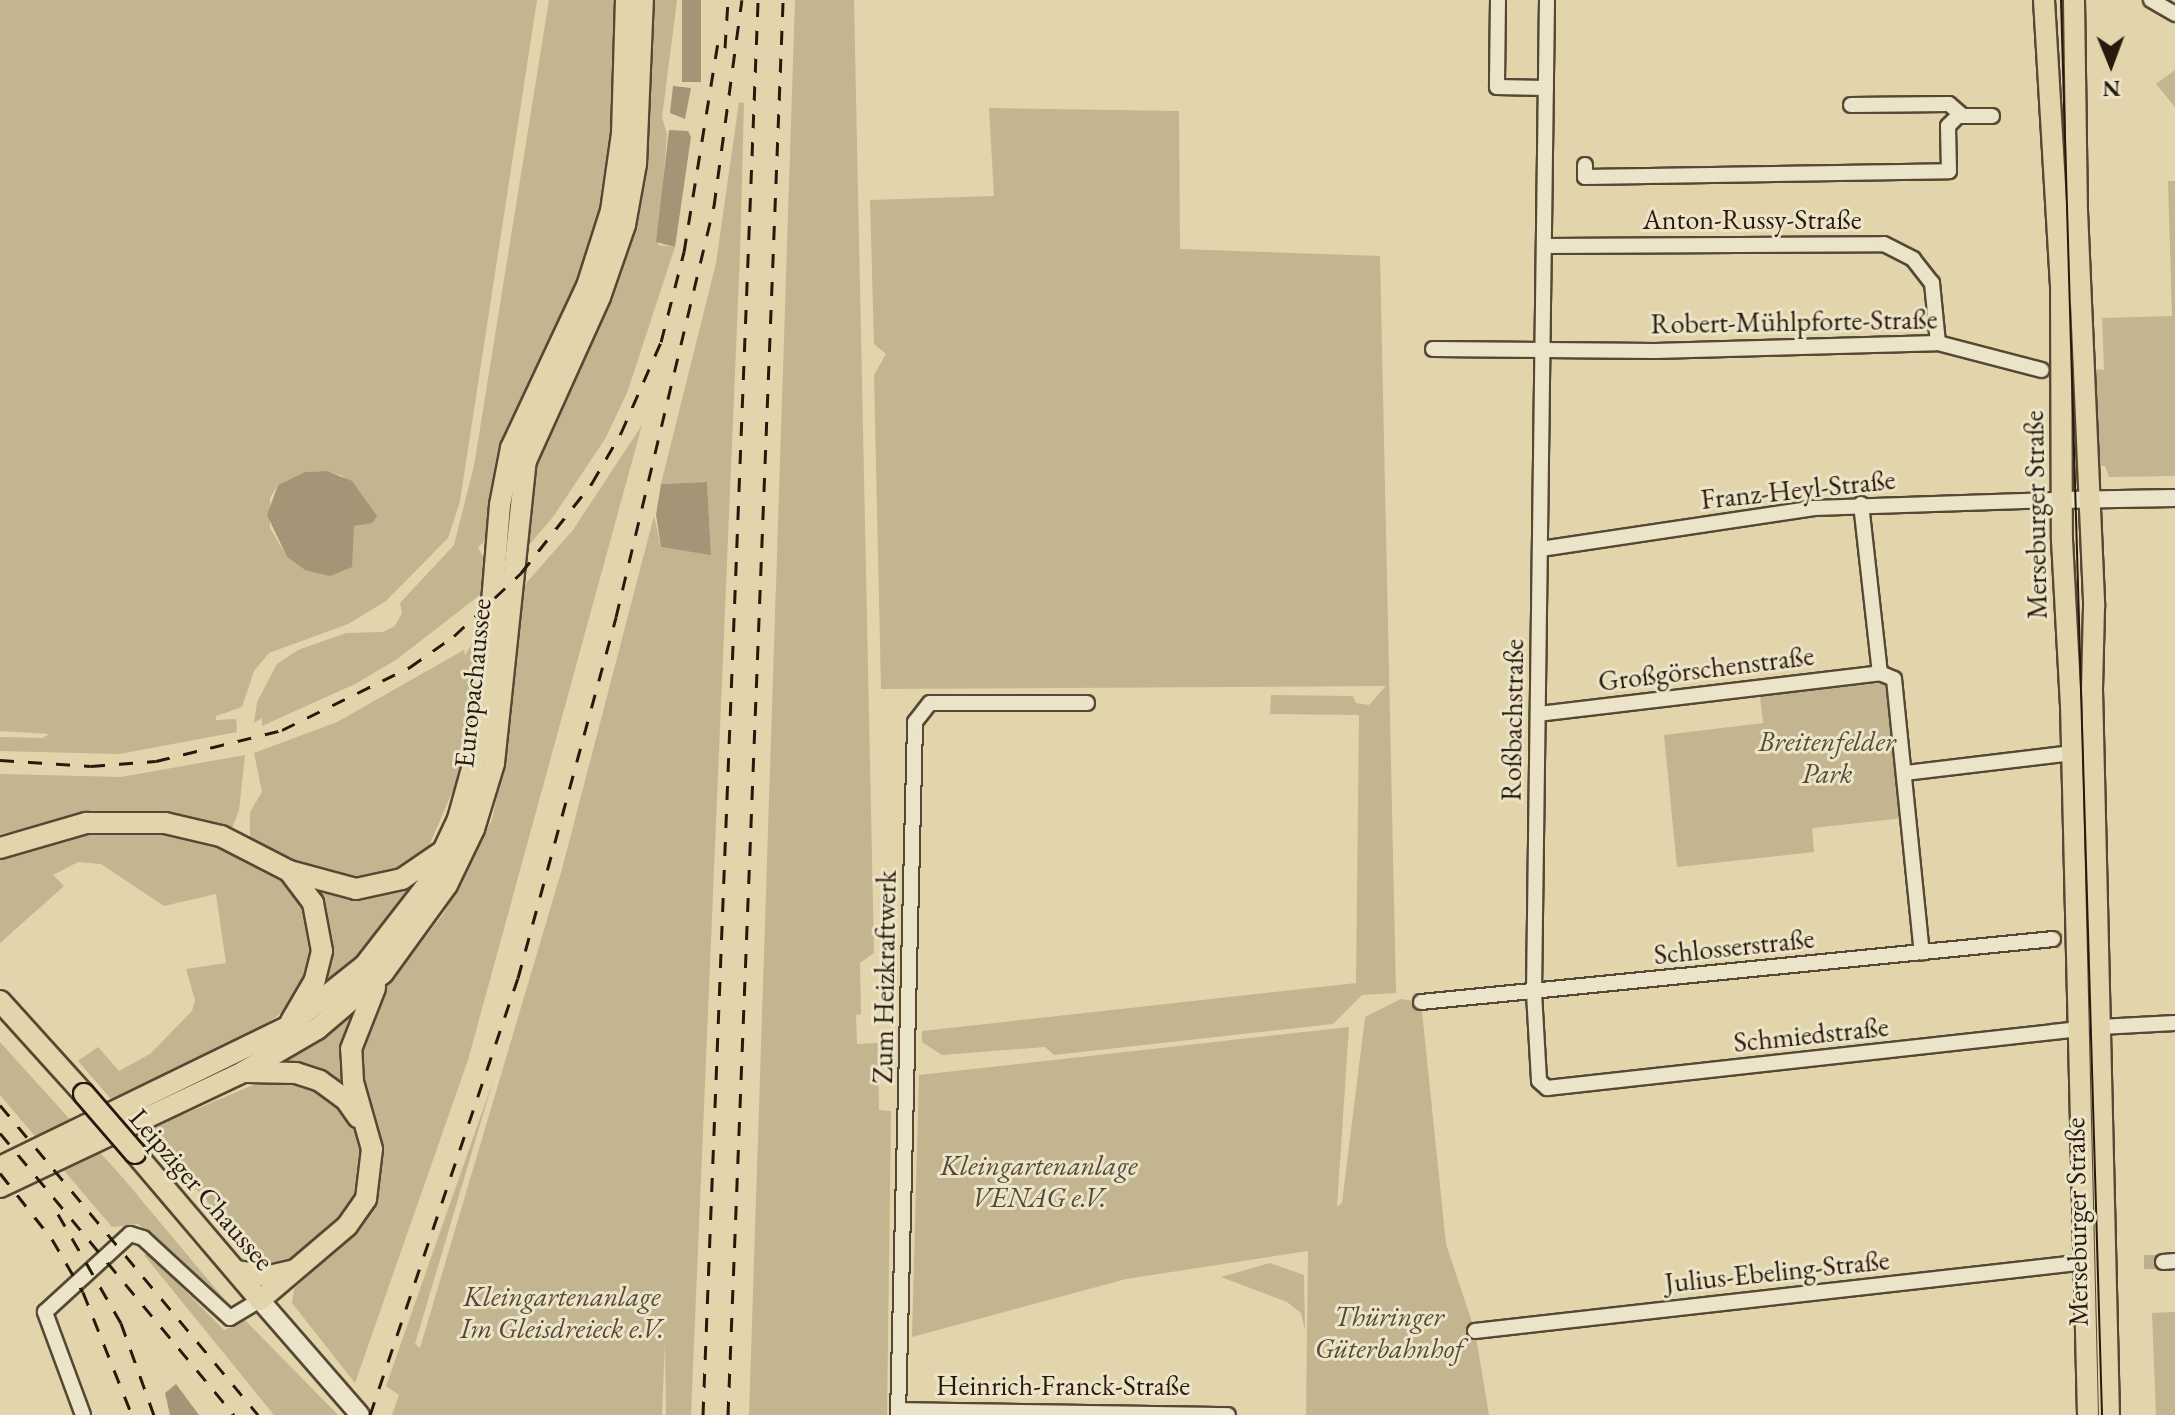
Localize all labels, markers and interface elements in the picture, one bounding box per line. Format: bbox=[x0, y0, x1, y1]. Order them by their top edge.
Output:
north arrow bbox=[2071, 24, 2151, 104]
text: N bbox=[2102, 74, 2121, 103]
street label: Anton-Russy-Straße bbox=[1642, 202, 1862, 236]
street label: Robert-Mühlpforte-Straße bbox=[1650, 302, 1938, 340]
street label: Merseburger Straße bbox=[2016, 410, 2054, 620]
street label: Franz-Heyl-Straße bbox=[1699, 462, 1897, 516]
street label: Europachaussee bbox=[446, 597, 498, 769]
street label: Großgörschenstraße bbox=[1596, 638, 1816, 698]
street label: Roßbachstraße bbox=[1494, 639, 1530, 801]
park label: Breitenfelder Park bbox=[1758, 724, 1896, 790]
street label: Zum Heizkraftwerk bbox=[865, 870, 903, 1084]
street label: Schlosserstraße bbox=[1652, 921, 1816, 971]
street label: Schmiedstraße bbox=[1732, 1009, 1890, 1059]
street label: Leipziger Chaussee bbox=[123, 1101, 281, 1277]
street label: Merseburger Straße bbox=[2057, 1117, 2095, 1327]
park label: Kleingartenanlage VENAG e.V. bbox=[940, 1148, 1138, 1214]
street label: Julius-Ebeling-Straße bbox=[1663, 1242, 1891, 1300]
park label: Kleingartenanlage Im Gleisdreieck e.V. bbox=[460, 1279, 664, 1345]
park label: Thüringer Güterbahnhof bbox=[1315, 1299, 1463, 1365]
street label: Heinrich-Franck-Straße bbox=[936, 1368, 1190, 1402]

